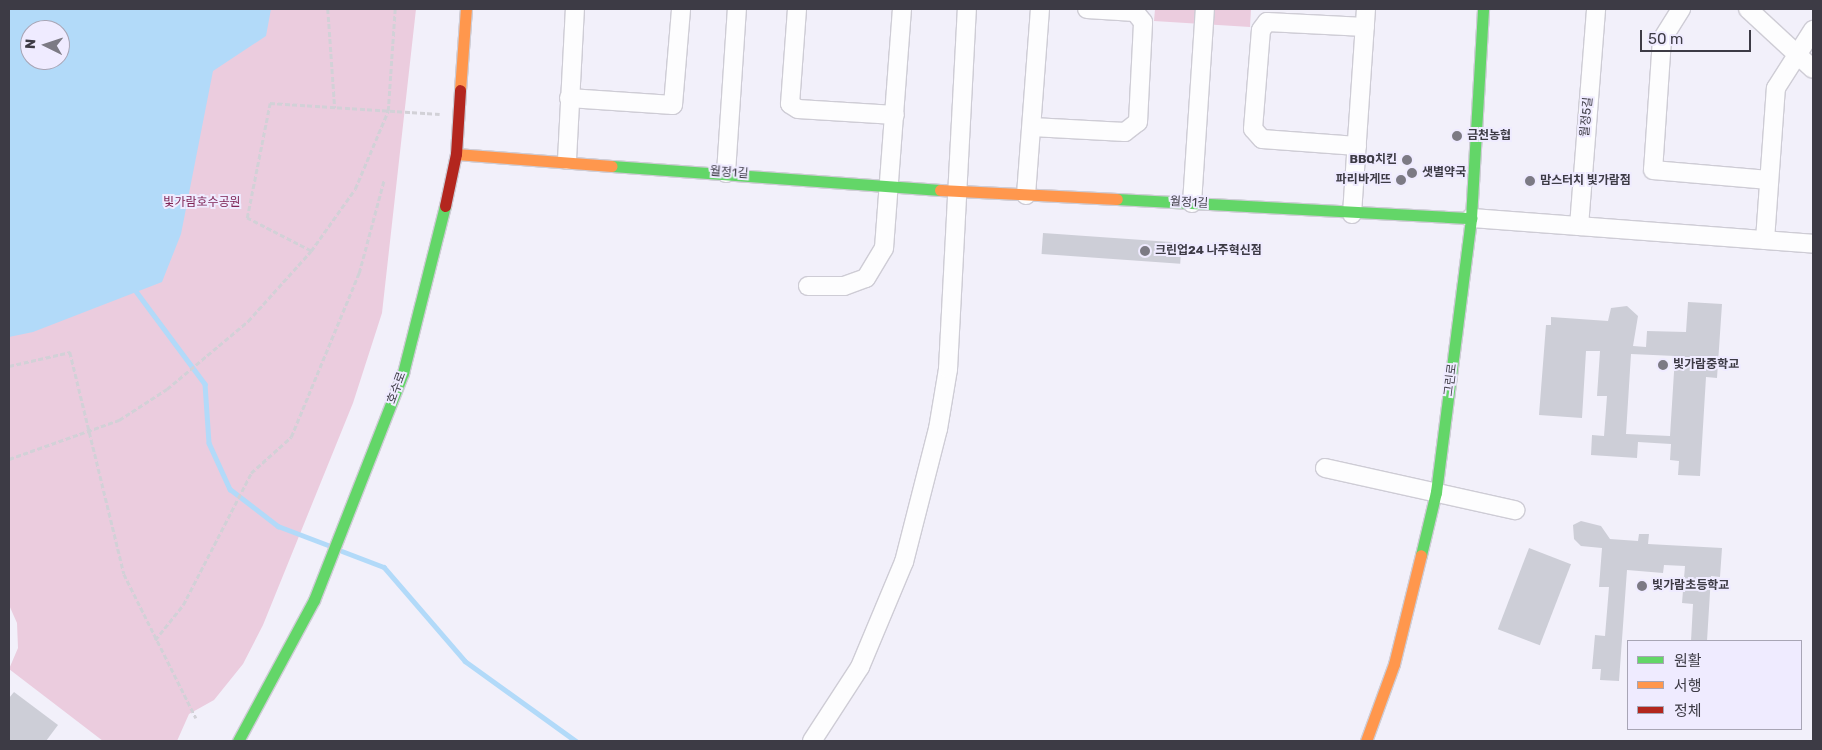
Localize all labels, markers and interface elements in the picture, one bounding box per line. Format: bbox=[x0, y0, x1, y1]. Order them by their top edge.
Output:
north arrow bbox=[20, 20, 70, 70]
scale bar bbox=[1642, 20, 1753, 52]
text: 50 m bbox=[1648, 30, 1683, 48]
text: N bbox=[22, 38, 39, 50]
street label: 월정5길 bbox=[1578, 96, 1596, 138]
place label: 금천농협 bbox=[1467, 129, 1511, 143]
marker: 금천농협 bbox=[1451, 130, 1463, 142]
place label: BBQ치킨 bbox=[1349, 153, 1397, 167]
marker: BBQ치킨 bbox=[1401, 154, 1413, 166]
street label: 월정1길 bbox=[709, 164, 749, 182]
place label: 샛별약국 bbox=[1422, 166, 1466, 180]
marker: 샛별약국 bbox=[1406, 167, 1418, 179]
place label: 파리바게뜨 bbox=[1336, 173, 1391, 187]
marker: 파리바게뜨 bbox=[1395, 174, 1407, 186]
place label: 맘스터치 빛가람점 bbox=[1540, 174, 1631, 188]
marker: 맘스터치 빛가람점 bbox=[1524, 175, 1536, 187]
street label: 월정1길 bbox=[1170, 195, 1208, 211]
park label: 빛가람호수공원 bbox=[163, 196, 241, 210]
place label: 크린업24 나주혁신점 bbox=[1155, 244, 1262, 258]
marker: 크린업24 나주혁신점 bbox=[1139, 245, 1151, 257]
place label: 빛가람중학교 bbox=[1673, 358, 1739, 372]
marker: 빛가람중학교 bbox=[1657, 359, 1669, 371]
street label: 그린로 bbox=[1442, 363, 1460, 397]
street label: 호수로 bbox=[385, 370, 409, 406]
place label: 빛가람초등학교 bbox=[1652, 579, 1729, 593]
marker: 빛가람초등학교 bbox=[1636, 580, 1648, 592]
legend bbox=[1627, 640, 1802, 730]
text: 원활 bbox=[1674, 652, 1702, 670]
text: 서행 bbox=[1674, 677, 1702, 695]
text: 정체 bbox=[1674, 702, 1702, 720]

